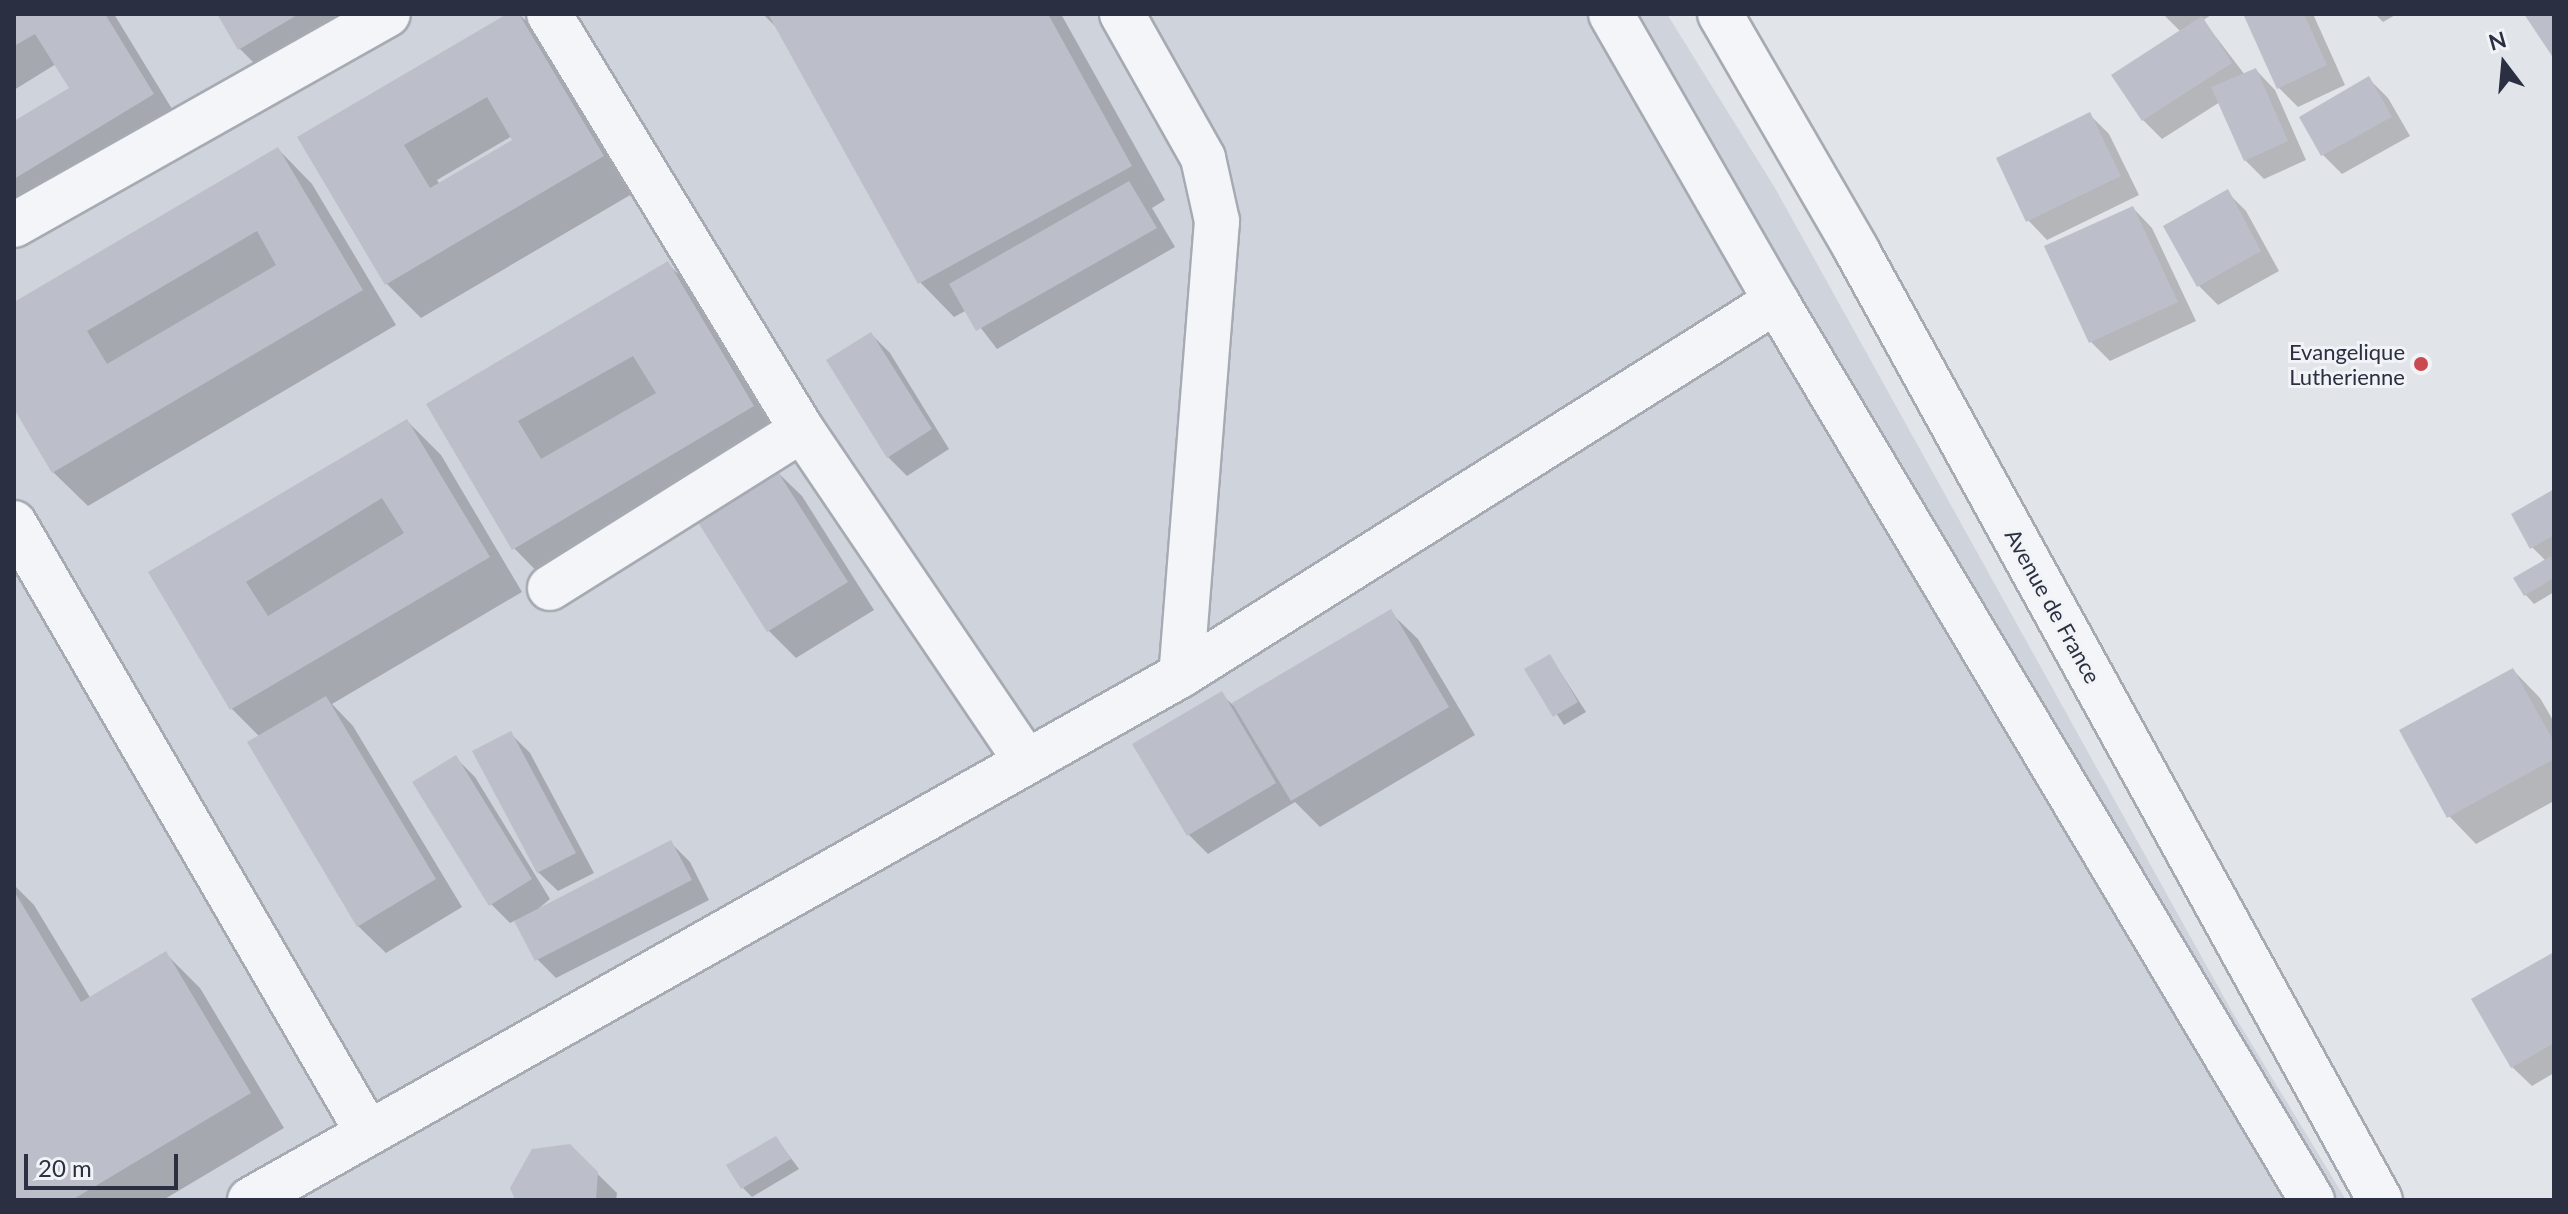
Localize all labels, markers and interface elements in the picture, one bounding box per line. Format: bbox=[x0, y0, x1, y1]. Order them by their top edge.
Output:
north arrow bbox=[2464, 24, 2544, 104]
text: N bbox=[2485, 25, 2509, 56]
place label: Evangelique Lutherienne bbox=[2289, 338, 2405, 390]
marker: Evangelique Lutherienne bbox=[2412, 355, 2430, 373]
street label: Avenue de France bbox=[2000, 524, 2106, 688]
scale bar bbox=[28, 1138, 182, 1188]
text: 20 m bbox=[38, 1153, 92, 1182]

